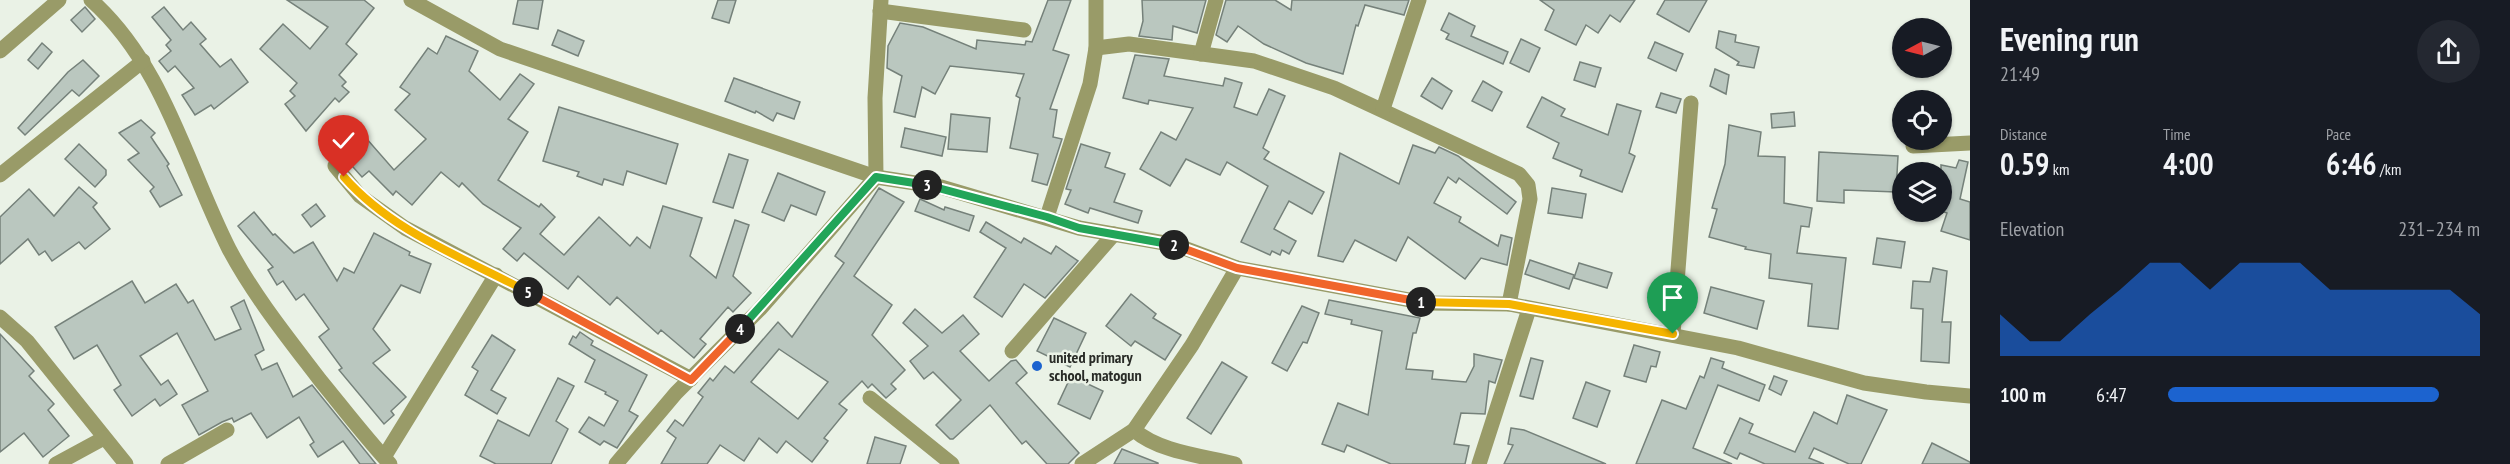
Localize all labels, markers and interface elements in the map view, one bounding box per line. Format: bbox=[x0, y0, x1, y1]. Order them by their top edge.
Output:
text: Evening run bbox=[2000, 17, 2139, 60]
north arrow bbox=[1892, 18, 1952, 78]
map controls bbox=[1892, 18, 1952, 222]
button: share bbox=[2417, 20, 2480, 83]
text: 21:49 bbox=[2000, 61, 2040, 87]
button: locate bbox=[1892, 90, 1952, 150]
pin bbox=[318, 115, 369, 177]
icon: check bbox=[327, 124, 360, 157]
text: Distance bbox=[2000, 124, 2047, 144]
text: Time bbox=[2163, 124, 2191, 144]
text: Pace bbox=[2326, 124, 2351, 144]
text: 0.59 bbox=[2000, 144, 2049, 183]
text: 4:00 bbox=[2163, 144, 2214, 183]
text: 6:46 bbox=[2326, 144, 2377, 183]
text: km bbox=[2049, 159, 2069, 179]
text: /km bbox=[2377, 159, 2401, 179]
button: layers bbox=[1892, 162, 1952, 222]
pin: 3 bbox=[912, 170, 942, 200]
text: 3 bbox=[923, 175, 931, 195]
text: Elevation bbox=[2000, 216, 2064, 242]
text: 231–234 m bbox=[2398, 216, 2480, 242]
pin: 2 bbox=[1159, 230, 1189, 260]
text: 2 bbox=[1170, 235, 1178, 255]
pin bbox=[1647, 272, 1698, 334]
pin: 5 bbox=[513, 277, 543, 307]
icon: arrive bbox=[1656, 281, 1689, 314]
text: 5 bbox=[524, 282, 532, 302]
pin: 1 bbox=[1406, 287, 1436, 317]
text: 1 bbox=[1417, 292, 1425, 312]
pin: 4 bbox=[725, 314, 755, 344]
text: 4 bbox=[736, 319, 744, 339]
place label: united primary school, matogun bbox=[1049, 347, 1142, 385]
marker: united primary school, matogun bbox=[1030, 359, 1044, 373]
text: 100 m bbox=[2000, 382, 2046, 408]
text: 6:47 bbox=[2096, 382, 2127, 408]

